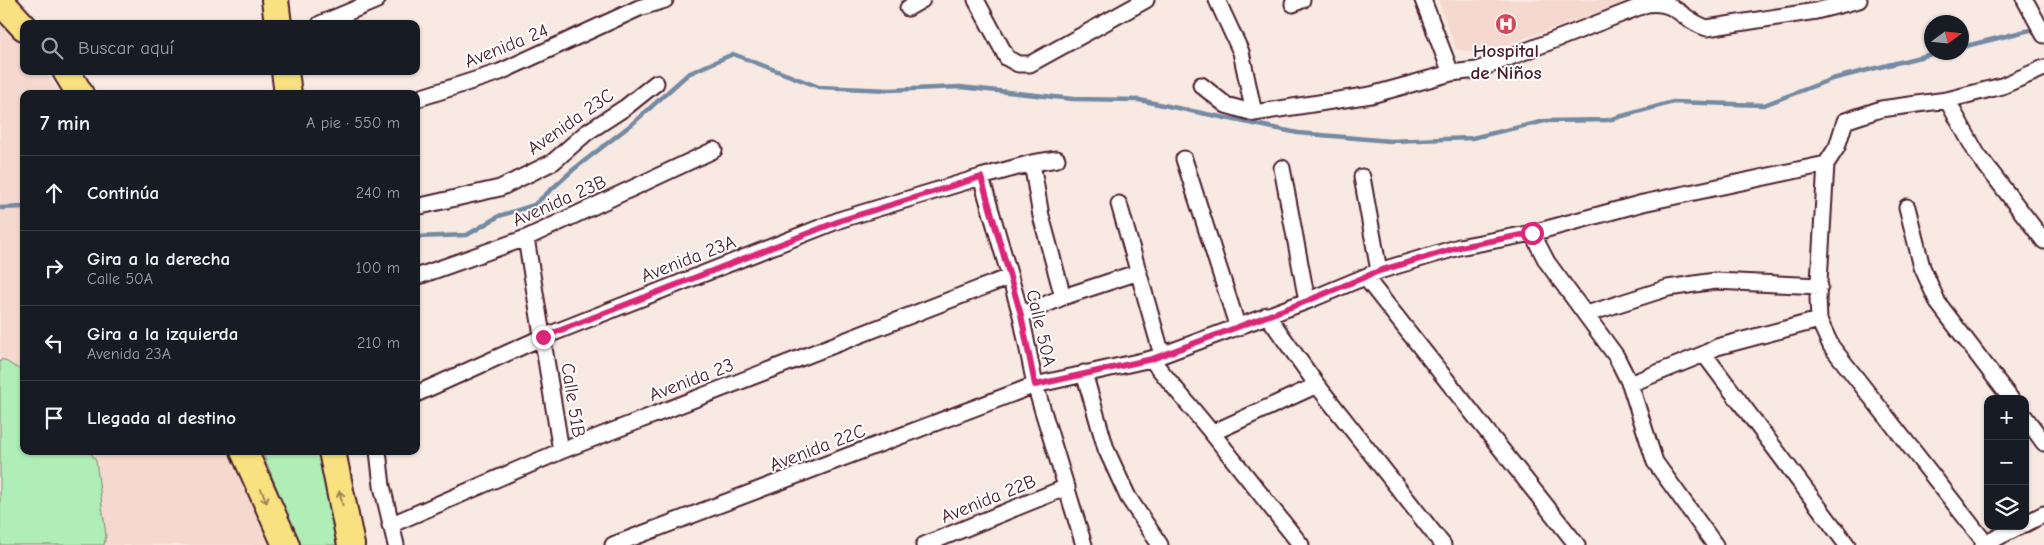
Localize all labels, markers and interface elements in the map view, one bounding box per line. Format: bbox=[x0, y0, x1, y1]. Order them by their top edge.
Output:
hospital icon: Hospital de Niños bbox=[1494, 12, 1518, 36]
north arrow bbox=[1924, 15, 1969, 60]
street label: Avenida 24 bbox=[461, 19, 551, 73]
search box bbox=[20, 20, 420, 75]
icon: search bbox=[38, 34, 66, 62]
text: Buscar aquí bbox=[78, 37, 174, 59]
place label: Hospital de Niños bbox=[1470, 40, 1542, 84]
street label: Avenida 23C bbox=[523, 84, 618, 160]
text: 7 min bbox=[40, 111, 90, 135]
text: A pie · 550 m bbox=[306, 114, 400, 132]
street label: Avenida 23B bbox=[509, 170, 610, 231]
icon: ahead bbox=[40, 179, 68, 207]
text: Continúa bbox=[87, 182, 159, 204]
text: 240 m bbox=[356, 184, 400, 202]
route start bbox=[1521, 222, 1544, 245]
street label: Avenida 23A bbox=[638, 231, 739, 287]
text: Gira a la derecha bbox=[87, 248, 230, 270]
icon: right bbox=[40, 254, 68, 282]
text: 100 m bbox=[356, 259, 400, 277]
text: Calle 50A bbox=[87, 270, 153, 288]
street label: Calle 50A bbox=[1021, 287, 1061, 369]
text: Gira a la izquierda bbox=[87, 323, 238, 345]
route end bbox=[532, 326, 555, 349]
icon: left bbox=[40, 329, 68, 357]
text: 210 m bbox=[357, 334, 400, 352]
text: Avenida 23A bbox=[87, 345, 171, 363]
street label: Avenida 23 bbox=[646, 354, 737, 406]
street label: Calle 51B bbox=[556, 361, 590, 439]
map controls bbox=[1984, 395, 2029, 530]
button: + bbox=[1984, 395, 2029, 440]
icon: arrive bbox=[40, 404, 68, 432]
text: Llegada al destino bbox=[87, 407, 236, 429]
street label: Avenida 22C bbox=[766, 420, 869, 476]
button: − bbox=[1984, 440, 2029, 485]
street label: Avenida 22B bbox=[938, 470, 1039, 528]
button: layers bbox=[1984, 485, 2029, 530]
one-way arrow bbox=[260, 488, 270, 503]
one-way arrow bbox=[336, 491, 345, 507]

